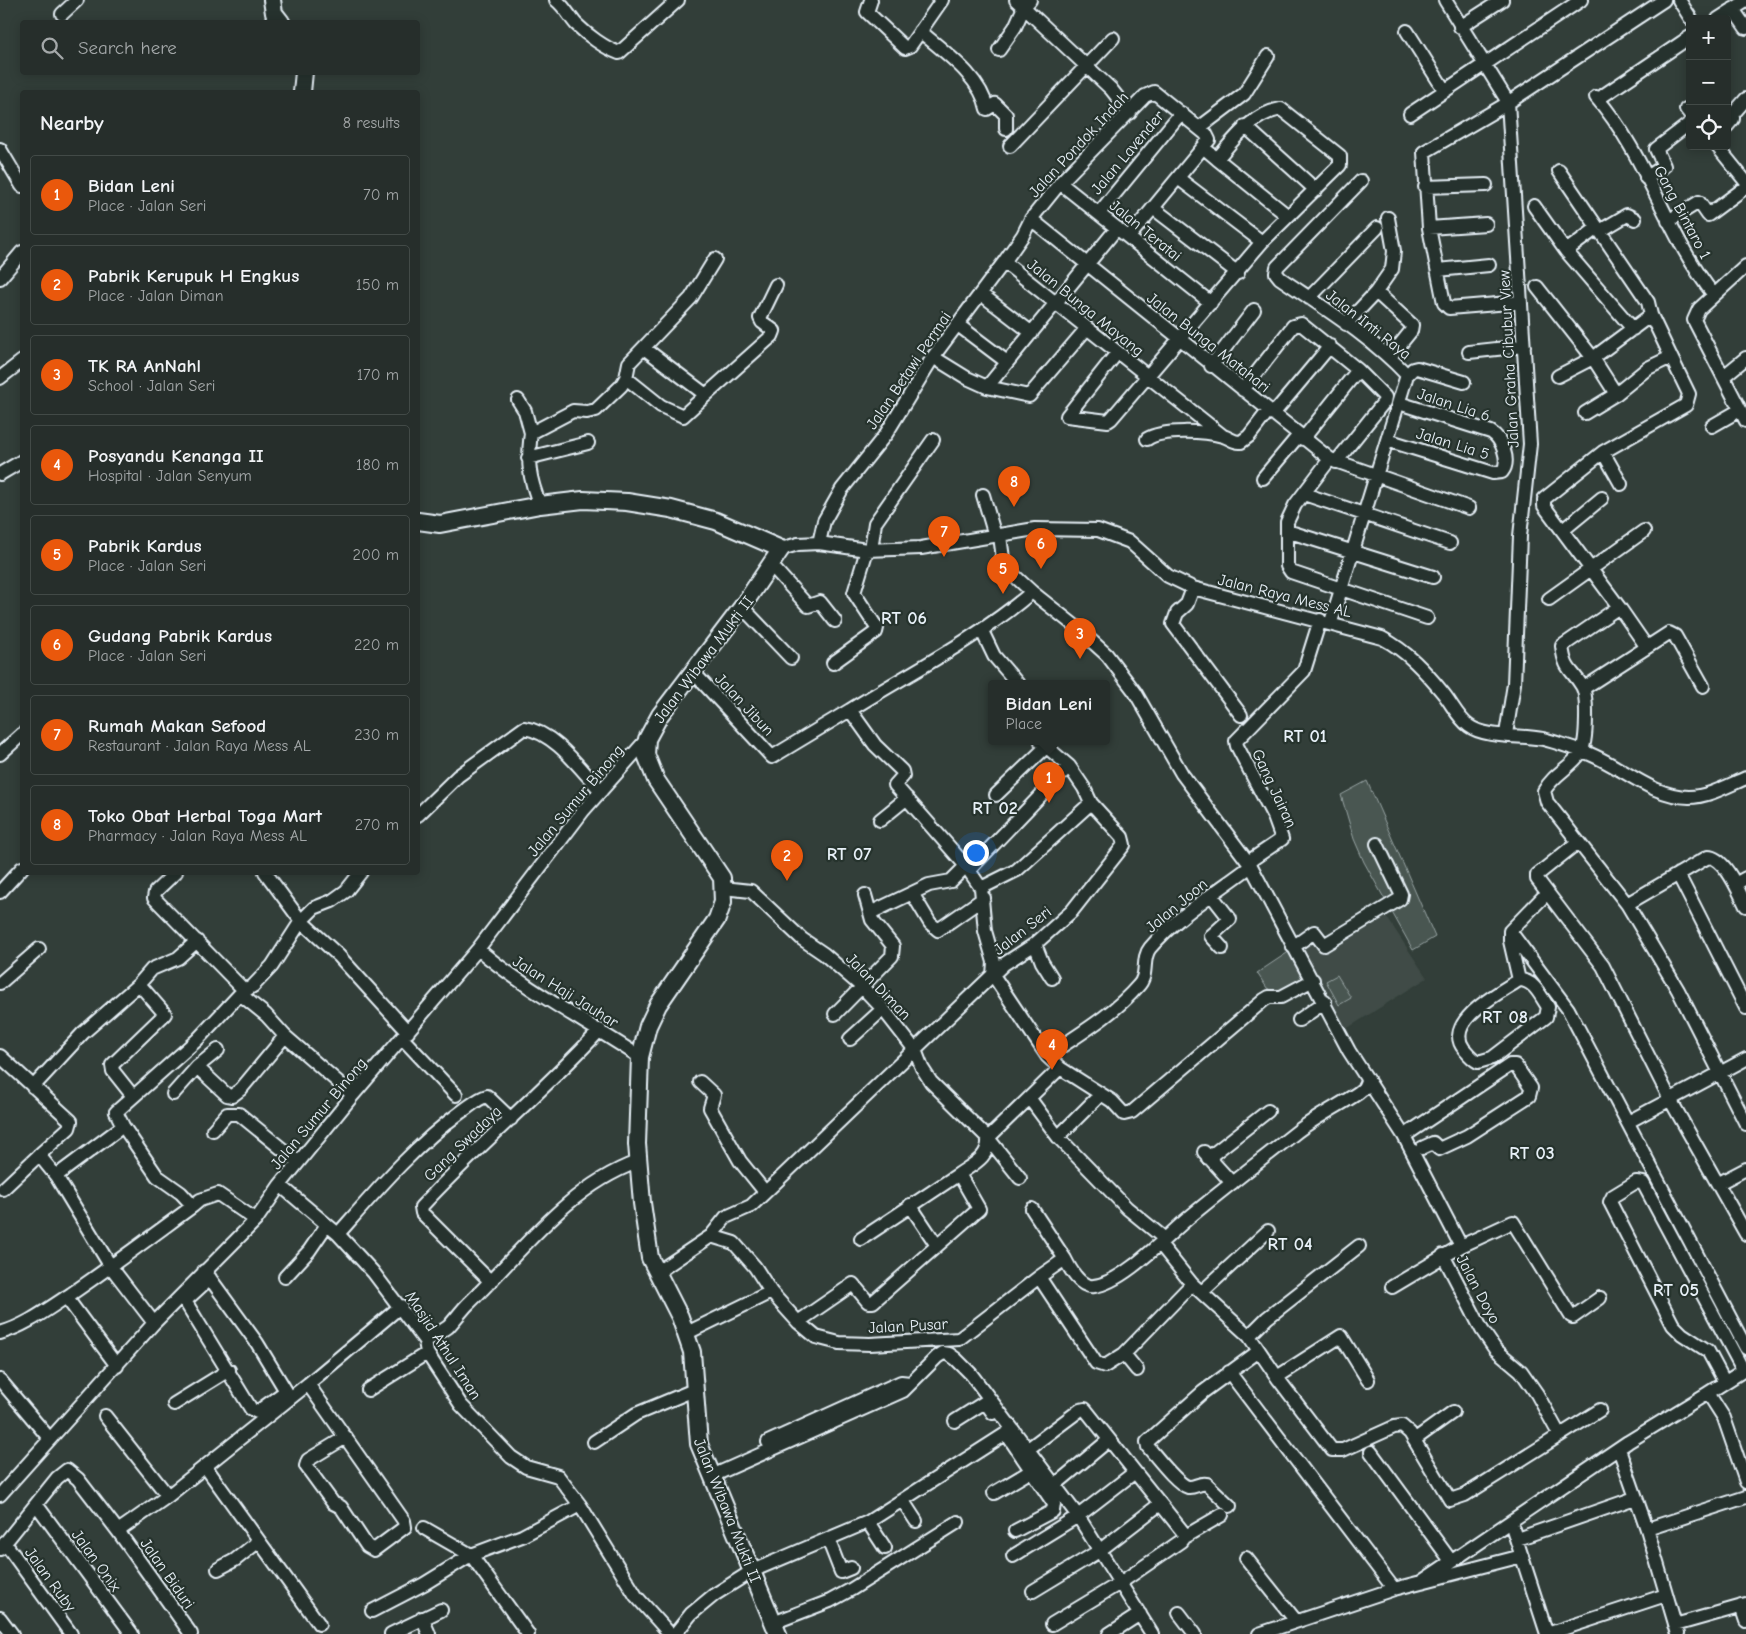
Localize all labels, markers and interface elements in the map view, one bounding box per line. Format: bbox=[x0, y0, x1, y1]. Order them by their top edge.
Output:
map controls bbox=[1686, 15, 1731, 150]
button: + bbox=[1686, 15, 1731, 60]
search box bbox=[20, 20, 420, 75]
icon: search bbox=[38, 34, 66, 62]
text: Search here bbox=[78, 37, 177, 59]
button: − bbox=[1686, 60, 1731, 105]
street label: Jalan Pondok Indah bbox=[1025, 88, 1132, 201]
button: locate bbox=[1686, 105, 1731, 150]
street label: Jalan Lavender bbox=[1088, 107, 1168, 198]
text: Nearby bbox=[40, 111, 104, 135]
text: 8 results bbox=[343, 114, 400, 132]
street label: Gang Bintaro 1 bbox=[1650, 163, 1714, 262]
text: Bidan Leni bbox=[88, 175, 175, 197]
text: 1 bbox=[54, 186, 60, 204]
text: 70 m bbox=[363, 186, 399, 204]
street label: Jalan Teratai bbox=[1106, 196, 1185, 265]
text: Place · Jalan Seri bbox=[88, 197, 206, 215]
street label: Jalan Bunga Mayang bbox=[1023, 255, 1147, 360]
text: Pabrik Kerupuk H Engkus bbox=[88, 265, 299, 287]
street label: Jalan Graha Cibubur View bbox=[1495, 269, 1523, 448]
text: 2 bbox=[53, 276, 61, 294]
text: 150 m bbox=[356, 276, 399, 294]
street label: Jalan Inti Raya bbox=[1322, 286, 1414, 364]
text: Place · Jalan Diman bbox=[88, 287, 224, 305]
street label: Jalan Bunga Matahari bbox=[1143, 289, 1274, 396]
street label: Jalan Betawi Permai bbox=[863, 308, 955, 433]
text: TK RA AnNahl bbox=[88, 355, 201, 377]
text: 3 bbox=[53, 366, 61, 384]
text: 170 m bbox=[357, 366, 399, 384]
text: School · Jalan Seri bbox=[88, 377, 215, 395]
street label: Jalan Lia 6 bbox=[1415, 385, 1492, 425]
street label: Jalan Lia 5 bbox=[1414, 424, 1491, 464]
text: Posyandu Kenanga II bbox=[88, 445, 264, 467]
text: 4 bbox=[53, 456, 61, 474]
text: 180 m bbox=[356, 456, 399, 474]
pin: 8 bbox=[998, 466, 1030, 507]
text: Hospital · Jalan Senyum bbox=[88, 467, 252, 485]
pin: 7 bbox=[928, 516, 960, 557]
pin: 6 bbox=[1025, 528, 1057, 569]
text: Pabrik Kardus bbox=[88, 535, 202, 557]
text: 5 bbox=[53, 546, 61, 564]
text: 200 m bbox=[353, 546, 399, 564]
pin: 5 bbox=[987, 553, 1019, 594]
text: Place · Jalan Seri bbox=[88, 557, 206, 575]
street label: Jalan Raya Mess AL bbox=[1216, 571, 1353, 621]
street label: Jalan Wibawa Mukti II bbox=[650, 593, 757, 727]
district label: RT 06 bbox=[881, 608, 927, 629]
pin: 3 bbox=[1064, 618, 1096, 659]
text: Gudang Pabrik Kardus bbox=[88, 625, 272, 647]
text: 6 bbox=[53, 636, 61, 654]
text: 220 m bbox=[354, 636, 399, 654]
text: Place · Jalan Seri bbox=[88, 647, 206, 665]
street label: Jalan Jibun bbox=[711, 670, 777, 739]
popup bbox=[988, 680, 1110, 745]
text: Bidan Leni bbox=[1006, 693, 1092, 715]
text: Rumah Makan Sefood bbox=[88, 715, 266, 737]
text: Place bbox=[1006, 715, 1042, 733]
text: 7 bbox=[53, 726, 61, 744]
text: 230 m bbox=[354, 726, 399, 744]
district label: RT 01 bbox=[1283, 726, 1327, 747]
text: Restaurant · Jalan Raya Mess AL bbox=[88, 737, 311, 755]
street label: Jalan Sumur Binong bbox=[524, 741, 628, 860]
street label: Gang Jairan bbox=[1248, 746, 1300, 831]
pin: 1 bbox=[1033, 762, 1065, 803]
district label: RT 02 bbox=[972, 798, 1018, 819]
text: Toko Obat Herbal Toga Mart bbox=[88, 805, 322, 827]
text: 8 bbox=[53, 816, 61, 834]
text: 270 m bbox=[355, 816, 399, 834]
text: Pharmacy · Jalan Raya Mess AL bbox=[88, 827, 307, 845]
pin: 2 bbox=[771, 840, 803, 881]
your location bbox=[963, 840, 989, 866]
district label: RT 07 bbox=[827, 844, 871, 865]
street label: Jalan Joon bbox=[1142, 875, 1211, 937]
street label: Jalan Seri bbox=[990, 903, 1055, 959]
street label: Jalan Diman bbox=[842, 950, 914, 1024]
street label: Jalan Haji Jauhar bbox=[509, 952, 622, 1032]
district label: RT 08 bbox=[1482, 1007, 1528, 1028]
pin: 4 bbox=[1036, 1029, 1068, 1070]
street label: Jalan Sumur Binong bbox=[267, 1054, 371, 1173]
street label: Gang Swadaya bbox=[420, 1102, 505, 1185]
district label: RT 03 bbox=[1509, 1143, 1555, 1164]
district label: RT 04 bbox=[1267, 1234, 1313, 1255]
street label: Jalan Doyo bbox=[1452, 1252, 1504, 1327]
district label: RT 05 bbox=[1653, 1280, 1699, 1301]
street label: Masjid Athul Iman bbox=[401, 1288, 485, 1403]
street label: Jalan Pusar bbox=[868, 1315, 949, 1337]
street label: Jalan Wibawa Mukti II bbox=[690, 1436, 764, 1585]
street label: Jalan Onix bbox=[68, 1526, 125, 1595]
street label: Jalan Biduri bbox=[136, 1535, 198, 1612]
street label: Jalan Ruby bbox=[21, 1544, 80, 1616]

